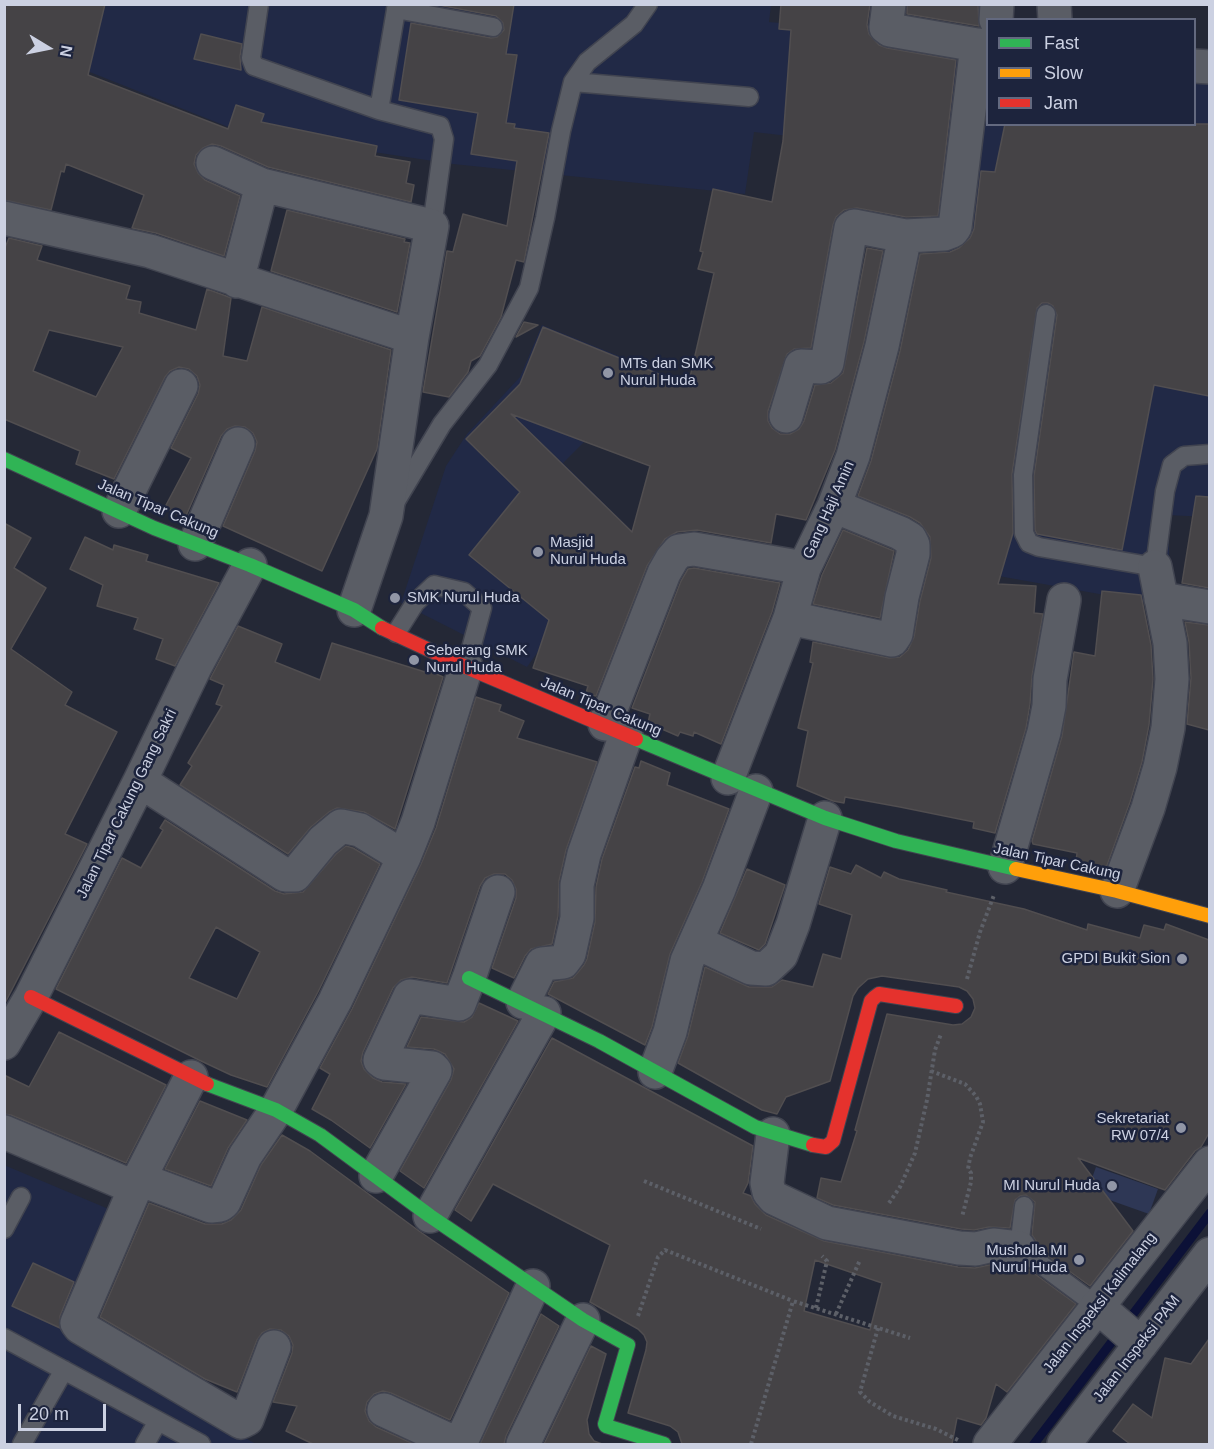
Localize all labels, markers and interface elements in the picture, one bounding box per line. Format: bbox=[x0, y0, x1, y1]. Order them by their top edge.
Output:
north arrow bbox=[18, 18, 78, 78]
legend bbox=[986, 18, 1196, 126]
text: Fast bbox=[1044, 33, 1079, 53]
text: N bbox=[57, 44, 76, 58]
text: Slow bbox=[1044, 63, 1083, 83]
text: Jam bbox=[1044, 93, 1078, 113]
place label: MTs dan SMK Nurul Huda bbox=[620, 355, 713, 390]
marker: MTs dan SMK Nurul Huda bbox=[601, 366, 615, 380]
street label: Gang Haji Amin bbox=[799, 458, 859, 562]
street label: Jalan Tipar Cakung bbox=[95, 475, 221, 543]
place label: Masjid Nurul Huda bbox=[550, 534, 626, 569]
marker: Masjid Nurul Huda bbox=[531, 545, 545, 559]
place label: SMK Nurul Huda bbox=[407, 589, 520, 607]
marker: SMK Nurul Huda bbox=[388, 591, 402, 605]
place label: Seberang SMK Nurul Huda bbox=[426, 642, 528, 677]
marker: Seberang SMK Nurul Huda bbox=[407, 653, 421, 667]
street label: Jalan Tipar Cakung bbox=[538, 673, 664, 741]
street label: Jalan Tipar Cakung Gang Sakri bbox=[73, 706, 181, 902]
street label: Jalan Tipar Cakung bbox=[992, 840, 1122, 884]
place label: GPDI Bukit Sion bbox=[1062, 950, 1170, 968]
marker: GPDI Bukit Sion bbox=[1175, 952, 1189, 966]
place label: Sekretariat RW 07/4 bbox=[1096, 1110, 1169, 1145]
marker: Sekretariat RW 07/4 bbox=[1174, 1121, 1188, 1135]
place label: MI Nurul Huda bbox=[1003, 1177, 1100, 1195]
marker: MI Nurul Huda bbox=[1105, 1179, 1119, 1193]
street label: Jalan Inspeksi Kalimalang bbox=[1040, 1229, 1160, 1377]
place label: Musholla MI Nurul Huda bbox=[986, 1242, 1067, 1277]
marker: Musholla MI Nurul Huda bbox=[1072, 1253, 1086, 1267]
street label: Jalan Inspeksi PAM bbox=[1090, 1292, 1184, 1406]
scale bar bbox=[21, 1392, 110, 1430]
text: 20 m bbox=[29, 1404, 69, 1424]

